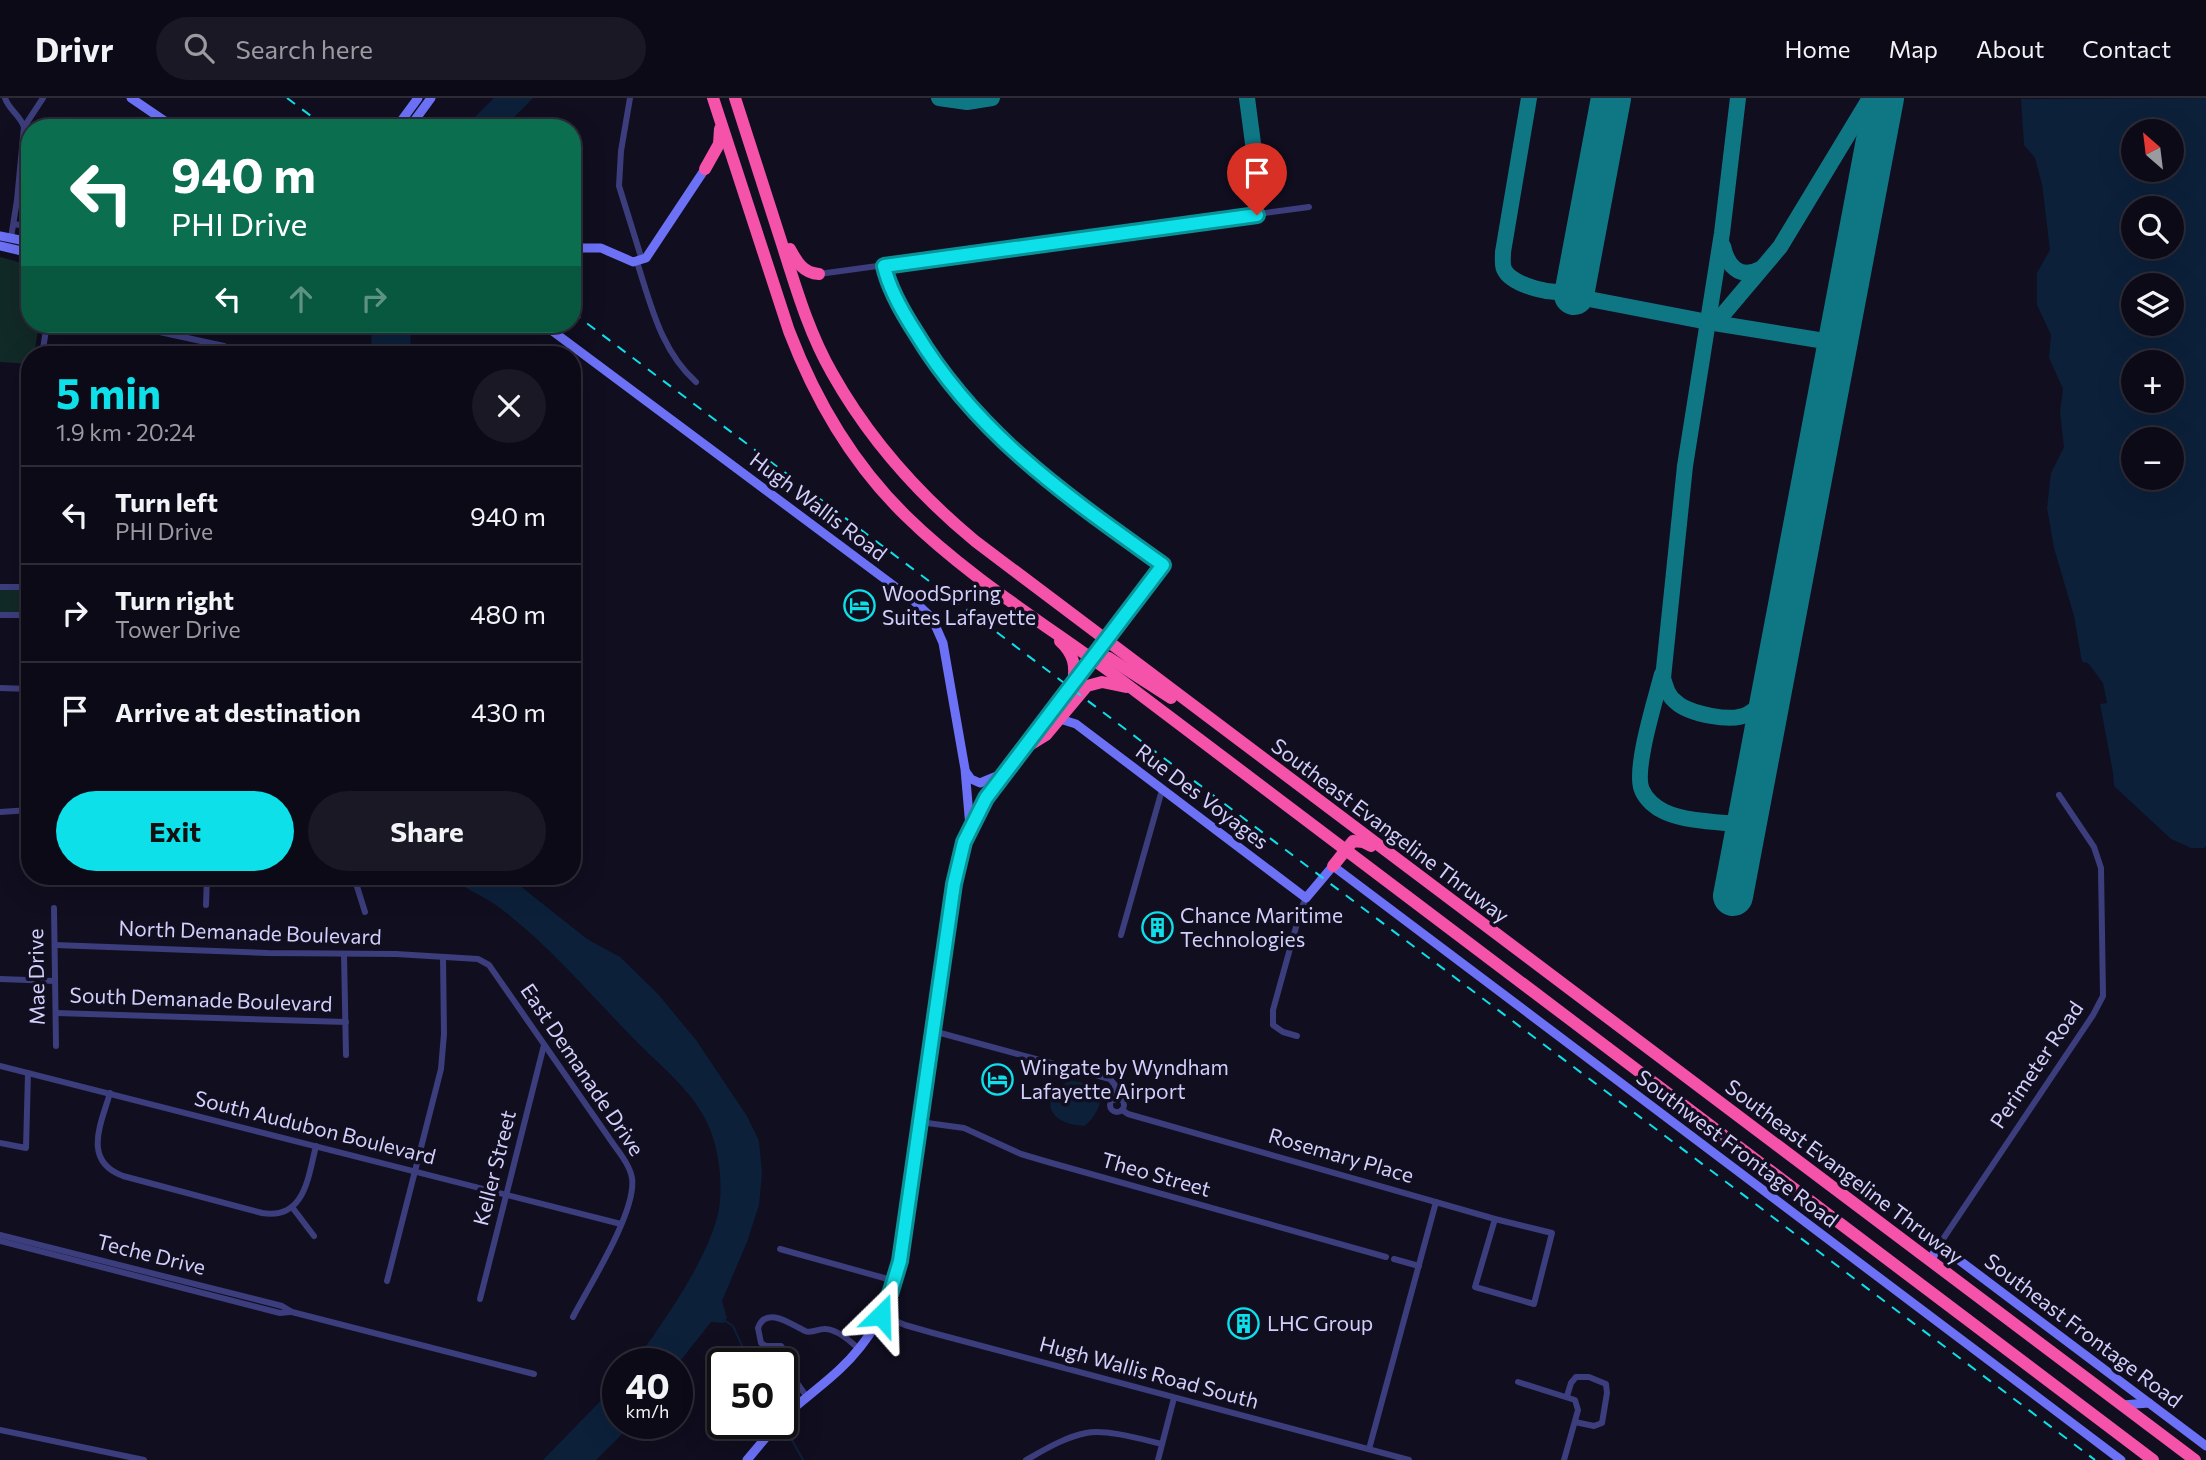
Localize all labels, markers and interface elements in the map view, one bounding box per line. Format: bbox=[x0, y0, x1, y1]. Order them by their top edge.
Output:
search box bbox=[156, 17, 646, 80]
text: Drivr bbox=[35, 28, 114, 69]
icon: search bbox=[180, 29, 218, 67]
text: Search here bbox=[236, 33, 373, 64]
text: Home bbox=[1785, 34, 1851, 63]
text: Map bbox=[1889, 34, 1938, 63]
text: About bbox=[1976, 34, 2044, 63]
text: Contact bbox=[2082, 34, 2171, 63]
north arrow bbox=[2121, 119, 2184, 182]
map controls bbox=[2121, 119, 2184, 490]
text: 940 m bbox=[171, 143, 316, 203]
pin bbox=[1227, 143, 1287, 215]
icon: left bbox=[56, 147, 147, 238]
icon: arrive bbox=[1238, 154, 1276, 192]
button: search bbox=[2121, 196, 2184, 259]
text: PHI Drive bbox=[171, 203, 307, 243]
button: layers bbox=[2121, 273, 2184, 336]
icon: left bbox=[209, 280, 247, 318]
icon: ahead bbox=[282, 280, 320, 318]
icon: right bbox=[355, 280, 393, 318]
button: + bbox=[2121, 350, 2184, 413]
text: 5 min bbox=[56, 366, 161, 418]
button: close bbox=[472, 369, 546, 443]
text: 1.9 km · 20:24 bbox=[56, 418, 195, 446]
button: − bbox=[2121, 427, 2184, 490]
street label: Hugh Wallis Road bbox=[746, 446, 892, 565]
text: Turn left bbox=[115, 486, 218, 517]
icon: left bbox=[56, 496, 94, 534]
text: 940 m bbox=[470, 500, 546, 531]
text: PHI Drive bbox=[115, 517, 213, 545]
place label: WoodSpring Suites Lafayette bbox=[882, 580, 1036, 629]
text: Turn right bbox=[115, 584, 234, 615]
hotel icon: WoodSpring Suites Lafayette bbox=[842, 589, 876, 623]
icon: right bbox=[56, 594, 94, 632]
text: 480 m bbox=[470, 598, 546, 629]
text: Tower Drive bbox=[115, 615, 241, 643]
icon: arrive bbox=[56, 692, 94, 730]
text: Arrive at destination bbox=[115, 696, 361, 727]
text: 430 m bbox=[471, 696, 546, 727]
street label: Southeast Evangeline Thruway bbox=[1267, 732, 1515, 927]
street label: Rue Des Voyages bbox=[1132, 738, 1274, 854]
button: Exit bbox=[56, 791, 294, 871]
button: Share bbox=[308, 791, 546, 871]
place label: Chance Maritime Technologies bbox=[1180, 902, 1343, 951]
building icon: Chance Maritime Technologies bbox=[1140, 911, 1174, 945]
street label: North Demanade Boulevard bbox=[118, 914, 382, 949]
street label: Mae Drive bbox=[22, 928, 49, 1026]
street label: East Demanade Drive bbox=[516, 978, 650, 1160]
street label: South Demanade Boulevard bbox=[69, 981, 333, 1016]
street label: Perimeter Road bbox=[1984, 996, 2087, 1132]
place label: Wingate by Wyndham Lafayette Airport bbox=[1020, 1054, 1229, 1103]
hotel icon: Wingate by Wyndham Lafayette Airport bbox=[980, 1063, 1014, 1097]
street label: Southwest Frontage Road bbox=[1632, 1064, 1844, 1232]
street label: Southeast Evangeline Thruway bbox=[1721, 1073, 1969, 1268]
street label: South Audubon Boulevard bbox=[192, 1084, 439, 1169]
street label: Keller Street bbox=[467, 1107, 520, 1228]
street label: Rosemary Place bbox=[1266, 1122, 1417, 1187]
street label: Theo Street bbox=[1099, 1146, 1214, 1201]
street label: Teche Drive bbox=[94, 1228, 208, 1279]
street label: Southeast Frontage Road bbox=[1980, 1247, 2188, 1412]
position arrow bbox=[844, 1278, 918, 1352]
building icon: LHC Group bbox=[1227, 1307, 1261, 1341]
place label: LHC Group bbox=[1267, 1310, 1373, 1335]
street label: Hugh Wallis Road South bbox=[1037, 1330, 1262, 1413]
speed limit sign: 50 bbox=[707, 1348, 798, 1439]
text: 40 bbox=[625, 1363, 670, 1406]
text: km/h bbox=[626, 1400, 669, 1422]

